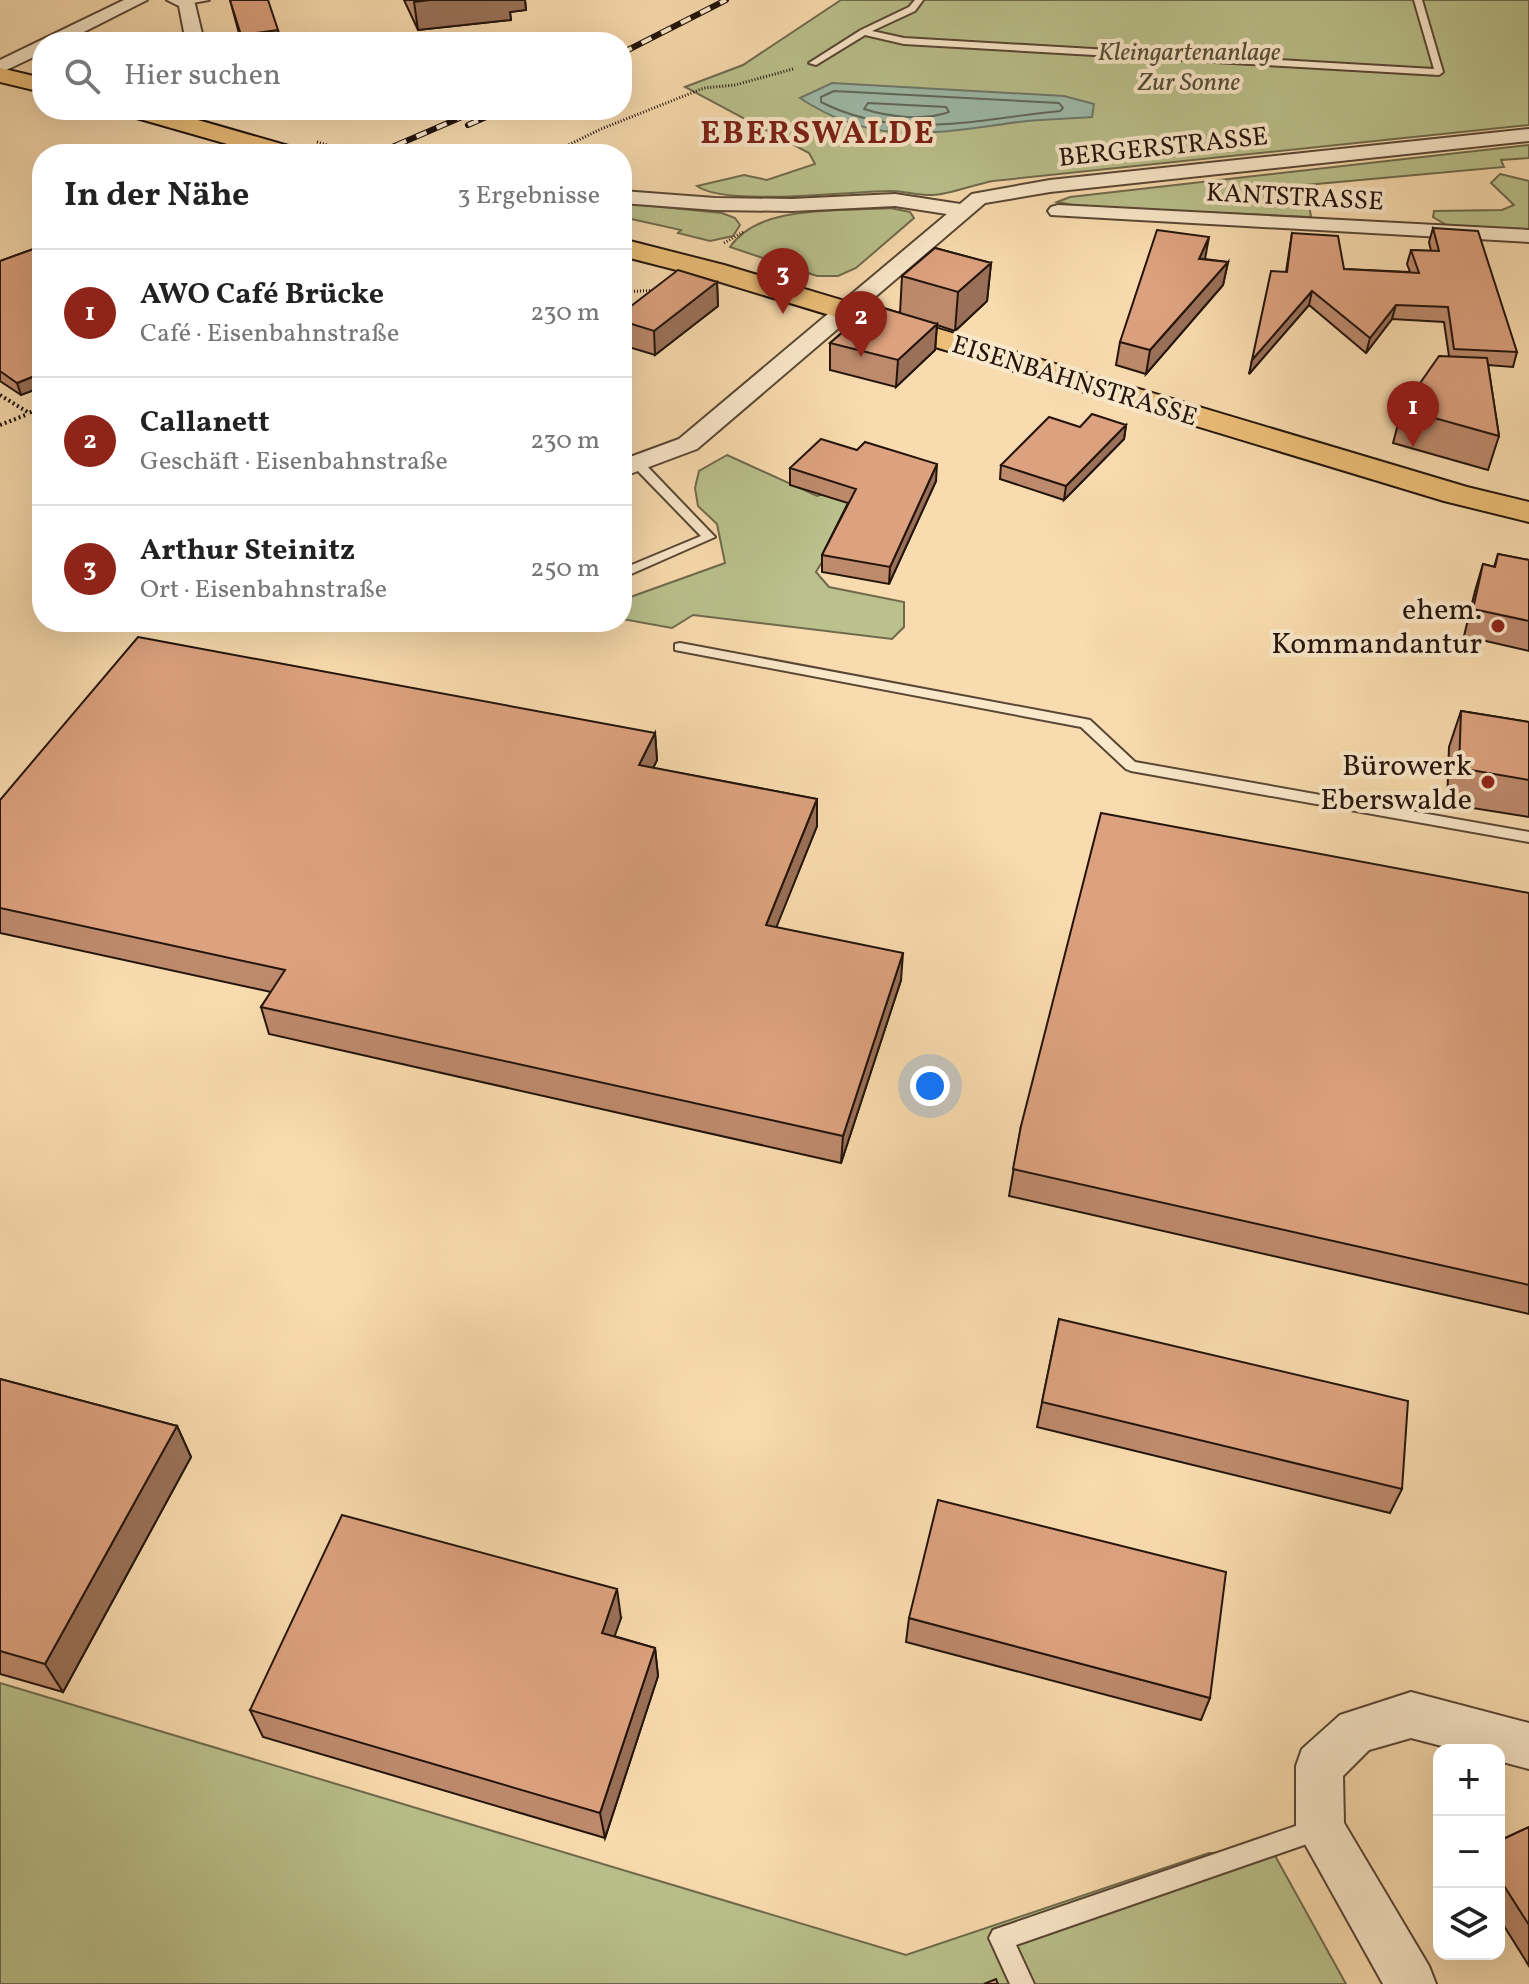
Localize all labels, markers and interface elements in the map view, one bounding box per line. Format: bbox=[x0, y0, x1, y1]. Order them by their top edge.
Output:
search box bbox=[32, 32, 632, 120]
park label: Kleingartenanlage Zur Sonne bbox=[1097, 35, 1281, 101]
icon: search bbox=[60, 54, 104, 98]
text: Hier suchen bbox=[124, 55, 281, 97]
district label: EBERSWALDE bbox=[700, 113, 936, 157]
street label: BERGERSTRASSE bbox=[1057, 119, 1270, 177]
text: In der Nähe bbox=[64, 173, 249, 220]
street label: KANTSTRASSE bbox=[1205, 175, 1385, 221]
text: 3 Ergebnisse bbox=[457, 178, 600, 214]
pin: 3 bbox=[757, 248, 809, 314]
text: AWO Café Brücke bbox=[140, 274, 384, 316]
pin: 2 bbox=[835, 291, 887, 357]
text: 1 bbox=[85, 295, 95, 331]
text: 230 m bbox=[530, 295, 600, 331]
text: Café · Eisenbahnstraße bbox=[140, 316, 399, 352]
street label: EISENBAHNSTRASSE bbox=[947, 327, 1202, 436]
pin: 1 bbox=[1387, 381, 1439, 447]
text: Callanett bbox=[140, 402, 270, 444]
text: 2 bbox=[83, 423, 97, 459]
text: 230 m bbox=[530, 423, 600, 459]
text: Geschäft · Eisenbahnstraße bbox=[140, 444, 448, 480]
text: Arthur Steinitz bbox=[140, 530, 355, 572]
text: 3 bbox=[83, 551, 97, 587]
text: 250 m bbox=[530, 551, 600, 587]
text: Ort · Eisenbahnstraße bbox=[140, 572, 387, 608]
place label: ehem. Kommandantur bbox=[1271, 590, 1482, 666]
marker: ehem. Kommandantur bbox=[1489, 617, 1507, 635]
place label: Bürowerk Eberswalde bbox=[1320, 746, 1472, 822]
marker: Bürowerk Eberswalde bbox=[1479, 773, 1497, 791]
your location bbox=[910, 1066, 950, 1106]
map controls bbox=[1433, 1744, 1505, 1960]
button: + bbox=[1433, 1744, 1505, 1816]
button: − bbox=[1433, 1816, 1505, 1888]
button: layers bbox=[1433, 1888, 1505, 1960]

